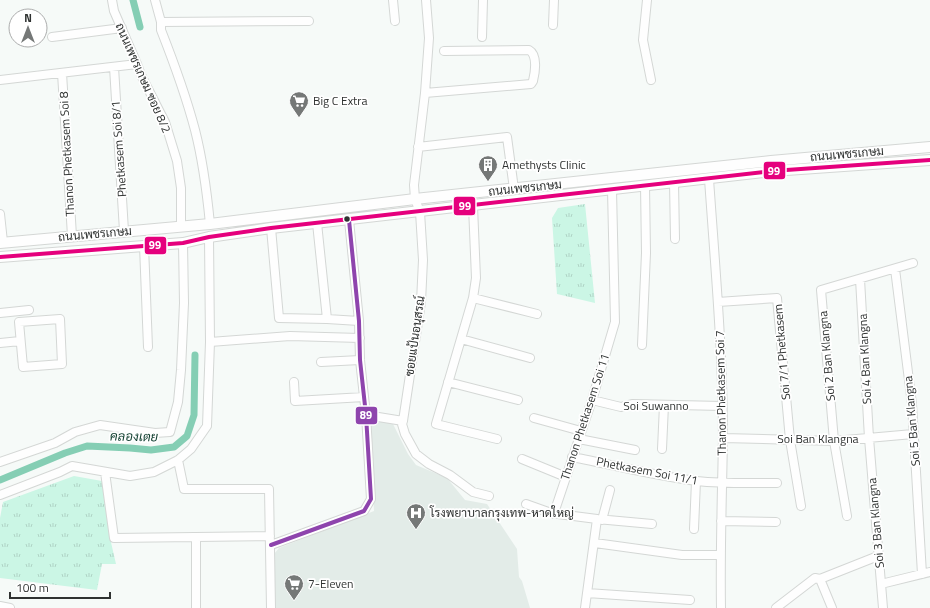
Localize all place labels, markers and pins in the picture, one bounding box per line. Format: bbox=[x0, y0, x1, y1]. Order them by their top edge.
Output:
supermarket icon: Big C Extra bbox=[288, 90, 310, 118]
place label: Big C Extra bbox=[313, 91, 367, 110]
building icon: Amethysts Clinic bbox=[477, 154, 499, 182]
place label: Amethysts Clinic bbox=[502, 155, 586, 174]
unlabelled marker bbox=[342, 214, 352, 224]
hospital icon: โรงพยาบาลกรุงเทพ-หาดใหญ่ bbox=[405, 502, 427, 530]
place label: โรงพยาบาลกรุงเทพ-หาดใหญ่ bbox=[429, 503, 574, 522]
supermarket icon: 7-Eleven bbox=[283, 573, 305, 601]
place label: 7-Eleven bbox=[308, 574, 354, 593]

